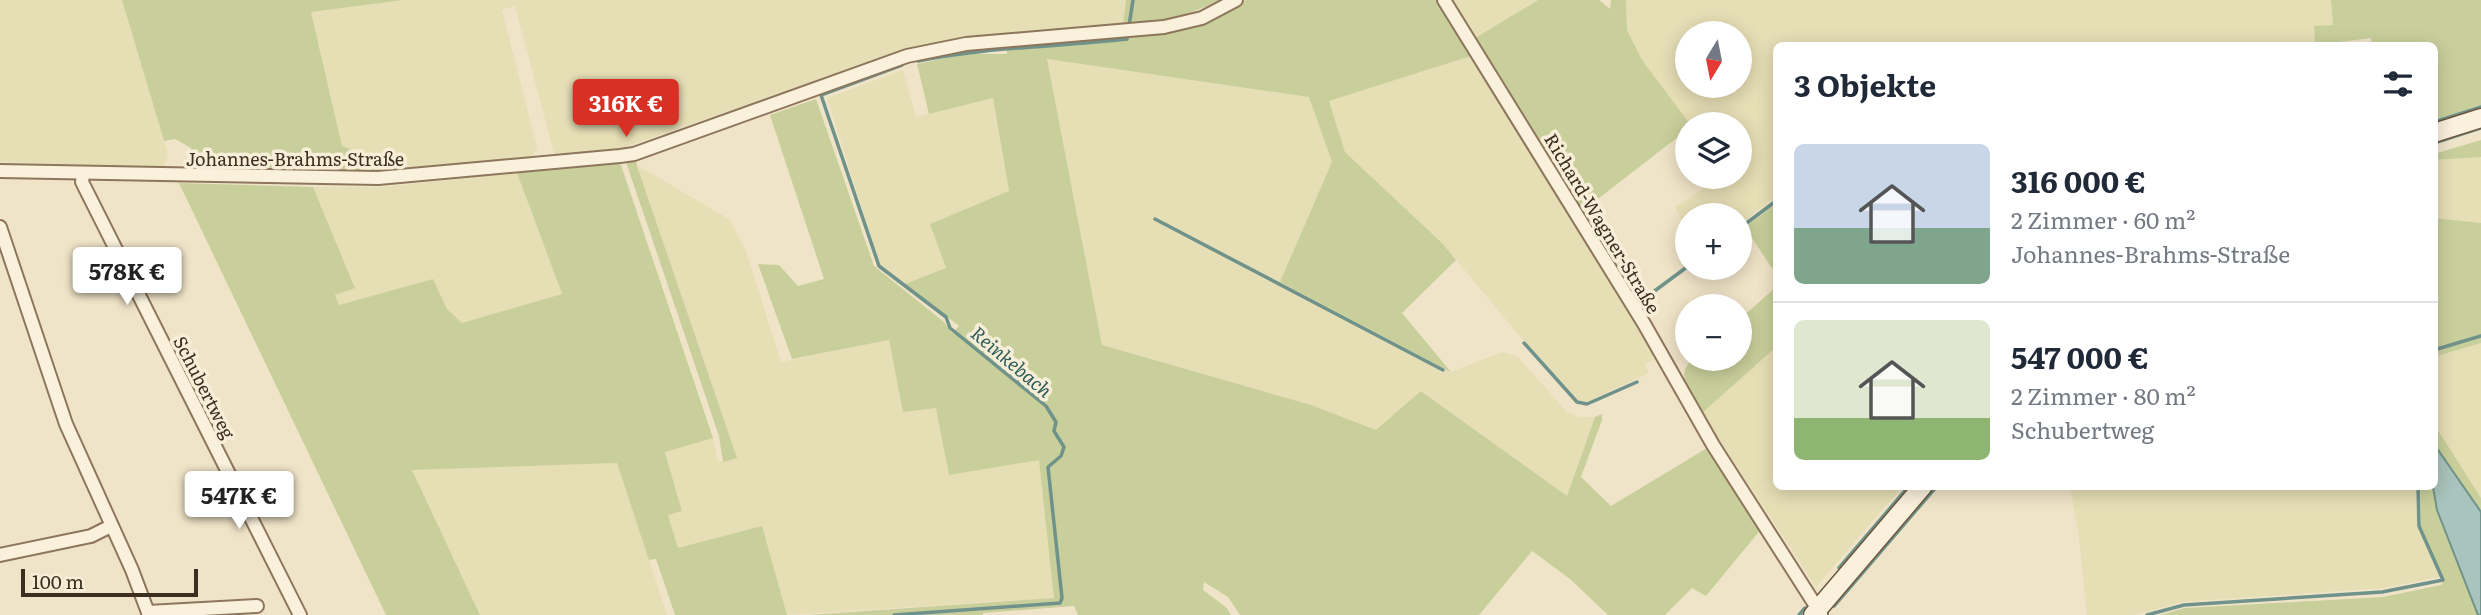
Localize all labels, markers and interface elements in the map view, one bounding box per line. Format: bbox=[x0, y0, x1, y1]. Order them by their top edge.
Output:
north arrow bbox=[1675, 21, 1752, 98]
map controls bbox=[1675, 21, 1752, 371]
text: 3 Objekte bbox=[1794, 62, 1936, 106]
icon: filters bbox=[2379, 65, 2417, 103]
pin: 316K € bbox=[569, 80, 683, 139]
text: 316K € bbox=[589, 85, 663, 119]
button: layers bbox=[1675, 112, 1752, 189]
street label: Richard-Wagner-Straße bbox=[1538, 128, 1668, 318]
street label: Johannes-Brahms-Straße bbox=[186, 145, 404, 172]
text: 316 000 € bbox=[2011, 158, 2146, 202]
icon: home bbox=[1850, 172, 1934, 256]
text: 2 Zimmer · 60 m² bbox=[2011, 202, 2195, 236]
button: + bbox=[1675, 203, 1752, 280]
text: Johannes-Brahms-Straße bbox=[2011, 236, 2290, 270]
pin: 578K € bbox=[70, 247, 184, 307]
text: 578K € bbox=[89, 253, 165, 287]
button: − bbox=[1675, 294, 1752, 371]
water label: Reinkebach bbox=[965, 319, 1059, 403]
street label: Schubertweg bbox=[167, 331, 243, 444]
text: 547 000 € bbox=[2011, 334, 2149, 378]
icon: home bbox=[1850, 348, 1934, 432]
text: 2 Zimmer · 80 m² bbox=[2011, 378, 2196, 412]
text: Schubertweg bbox=[2011, 412, 2154, 446]
pin: 547K € bbox=[182, 472, 296, 531]
text: 547K € bbox=[201, 477, 277, 511]
scale bar bbox=[21, 566, 198, 598]
text: 100 m bbox=[32, 567, 84, 595]

